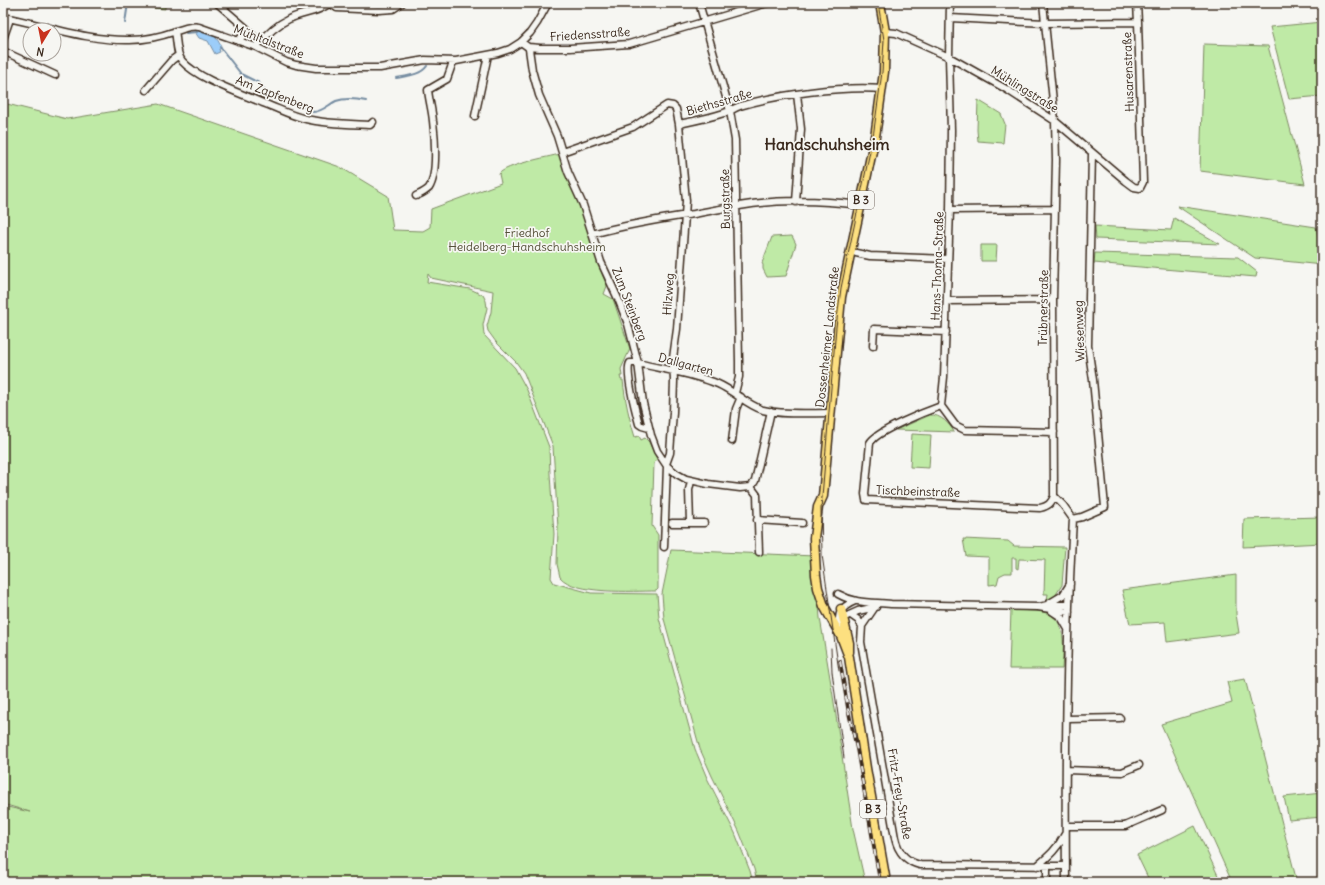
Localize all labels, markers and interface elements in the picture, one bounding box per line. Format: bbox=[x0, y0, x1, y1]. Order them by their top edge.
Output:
street label: Mühltalstraße bbox=[232, 21, 306, 61]
north arrow bbox=[22, 22, 62, 62]
street label: Friedensstraße bbox=[549, 24, 631, 44]
street label: Husarenstraße bbox=[1119, 32, 1137, 112]
text: N bbox=[35, 44, 45, 59]
street label: Mühlingstraße bbox=[988, 62, 1062, 116]
street label: Am Zapfenberg bbox=[234, 72, 316, 116]
street label: Biethsstraße bbox=[684, 85, 754, 119]
district label: Handschuhsheim bbox=[764, 134, 890, 154]
street label: Burgstraße bbox=[717, 169, 733, 229]
road number: B 3 bbox=[848, 191, 874, 209]
street label: Hans-Thoma-Straße bbox=[928, 211, 946, 321]
park label: Friedhof Heidelberg-Handschuhsheim bbox=[448, 225, 606, 254]
street label: Zum Steinberg bbox=[609, 265, 651, 343]
street label: Dossenheimer Landstraße bbox=[812, 266, 842, 408]
street label: Trübnerstraße bbox=[1035, 270, 1051, 346]
street label: Hilzweg bbox=[659, 272, 677, 316]
street label: Wiesenweg bbox=[1070, 300, 1088, 362]
street label: Dallgarten bbox=[657, 349, 715, 379]
street label: Tischbeinstraße bbox=[876, 482, 960, 500]
street label: Fritz-Frey-Straße bbox=[885, 747, 915, 841]
road number: B 3 bbox=[860, 800, 886, 818]

